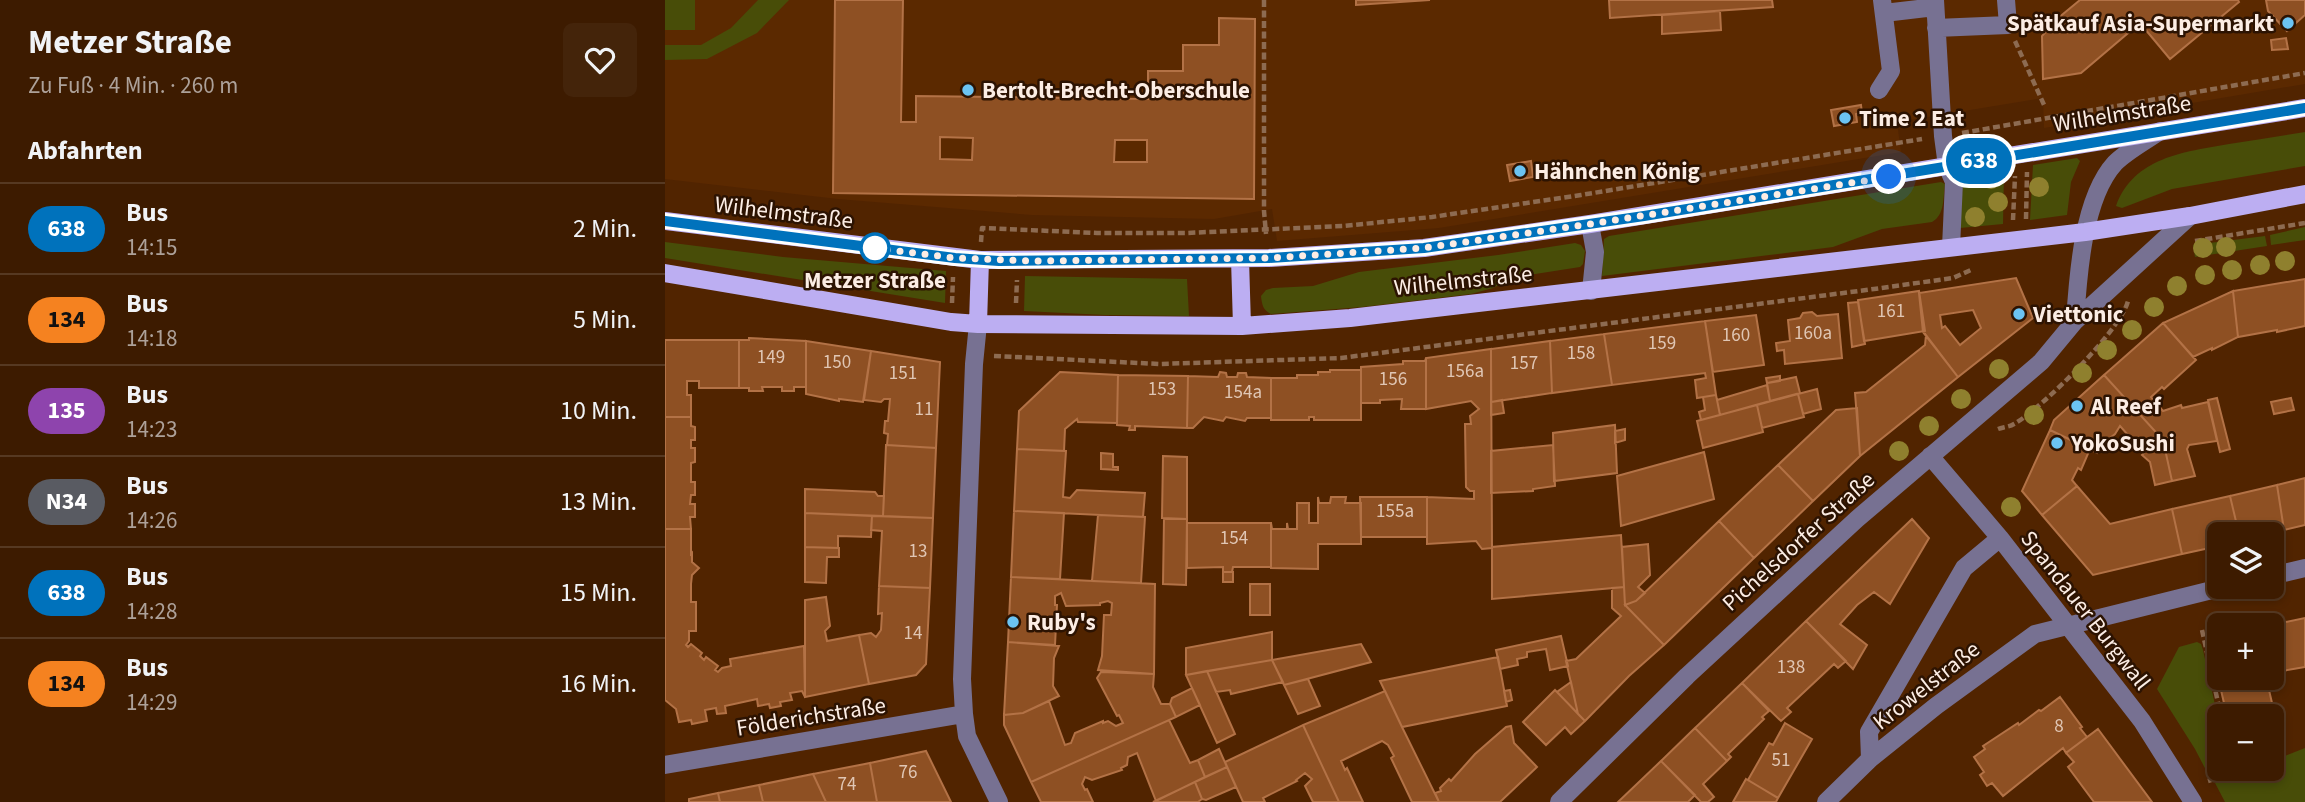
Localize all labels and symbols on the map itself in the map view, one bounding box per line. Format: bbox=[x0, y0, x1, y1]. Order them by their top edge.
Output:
place label: Spätkauf Asia-Supermarkt bbox=[2007, 7, 2274, 40]
marker: Spätkauf Asia-Supermarkt bbox=[2280, 15, 2296, 31]
place label: Bertolt-Brecht-Oberschule bbox=[982, 74, 1250, 107]
marker: Bertolt-Brecht-Oberschule bbox=[960, 82, 976, 98]
street label: Wilhelmstraße bbox=[2051, 86, 2193, 141]
place label: Time 2 Eat bbox=[1859, 102, 1964, 135]
marker: Time 2 Eat bbox=[1837, 110, 1853, 126]
line badge: 638 bbox=[1939, 138, 2019, 184]
place label: Hähnchen König bbox=[1534, 155, 1700, 188]
your location bbox=[1871, 159, 1906, 194]
marker: Hähnchen König bbox=[1512, 163, 1528, 179]
street label: Wilhelmstraße bbox=[713, 188, 855, 237]
marker: Metzer Straße bbox=[860, 233, 890, 263]
street label: Wilhelmstraße bbox=[1392, 257, 1534, 304]
place label: Metzer Straße bbox=[804, 264, 946, 297]
house number: 161 bbox=[1877, 298, 1905, 325]
place label: Viettonic bbox=[2032, 298, 2124, 331]
marker: Viettonic bbox=[2011, 306, 2027, 322]
house number: 160a bbox=[1794, 320, 1832, 347]
house number: 160 bbox=[1722, 322, 1750, 349]
house number: 159 bbox=[1648, 330, 1676, 357]
house number: 158 bbox=[1567, 340, 1595, 367]
house number: 149 bbox=[757, 344, 785, 371]
house number: 150 bbox=[823, 349, 851, 376]
house number: 157 bbox=[1510, 350, 1538, 377]
house number: 156a bbox=[1446, 358, 1484, 385]
house number: 151 bbox=[889, 360, 917, 387]
house number: 156 bbox=[1379, 366, 1407, 393]
house number: 153 bbox=[1148, 376, 1176, 403]
house number: 154a bbox=[1224, 379, 1262, 406]
place label: Al Reef bbox=[2090, 390, 2162, 423]
house number: 11 bbox=[915, 396, 933, 423]
marker: Al Reef bbox=[2069, 398, 2085, 414]
place label: YokoSushi bbox=[2070, 427, 2175, 460]
marker: YokoSushi bbox=[2049, 435, 2065, 451]
street label: Pichelsdorfer Straße bbox=[1715, 464, 1882, 619]
house number: 155a bbox=[1376, 498, 1414, 525]
street label: Spandauer Burgwall bbox=[2013, 523, 2159, 697]
house number: 154 bbox=[1220, 525, 1248, 552]
house number: 13 bbox=[909, 538, 927, 565]
place label: Ruby's bbox=[1027, 606, 1096, 639]
marker: Ruby's bbox=[1005, 614, 1021, 630]
house number: 14 bbox=[904, 620, 922, 647]
street label: Krowelstraße bbox=[1866, 633, 1987, 738]
house number: 138 bbox=[1777, 654, 1805, 681]
street label: Földerichstraße bbox=[734, 688, 888, 745]
house number: 8 bbox=[2054, 713, 2064, 740]
house number: 51 bbox=[1772, 747, 1790, 774]
house number: 76 bbox=[899, 759, 917, 786]
house number: 74 bbox=[838, 771, 856, 798]

